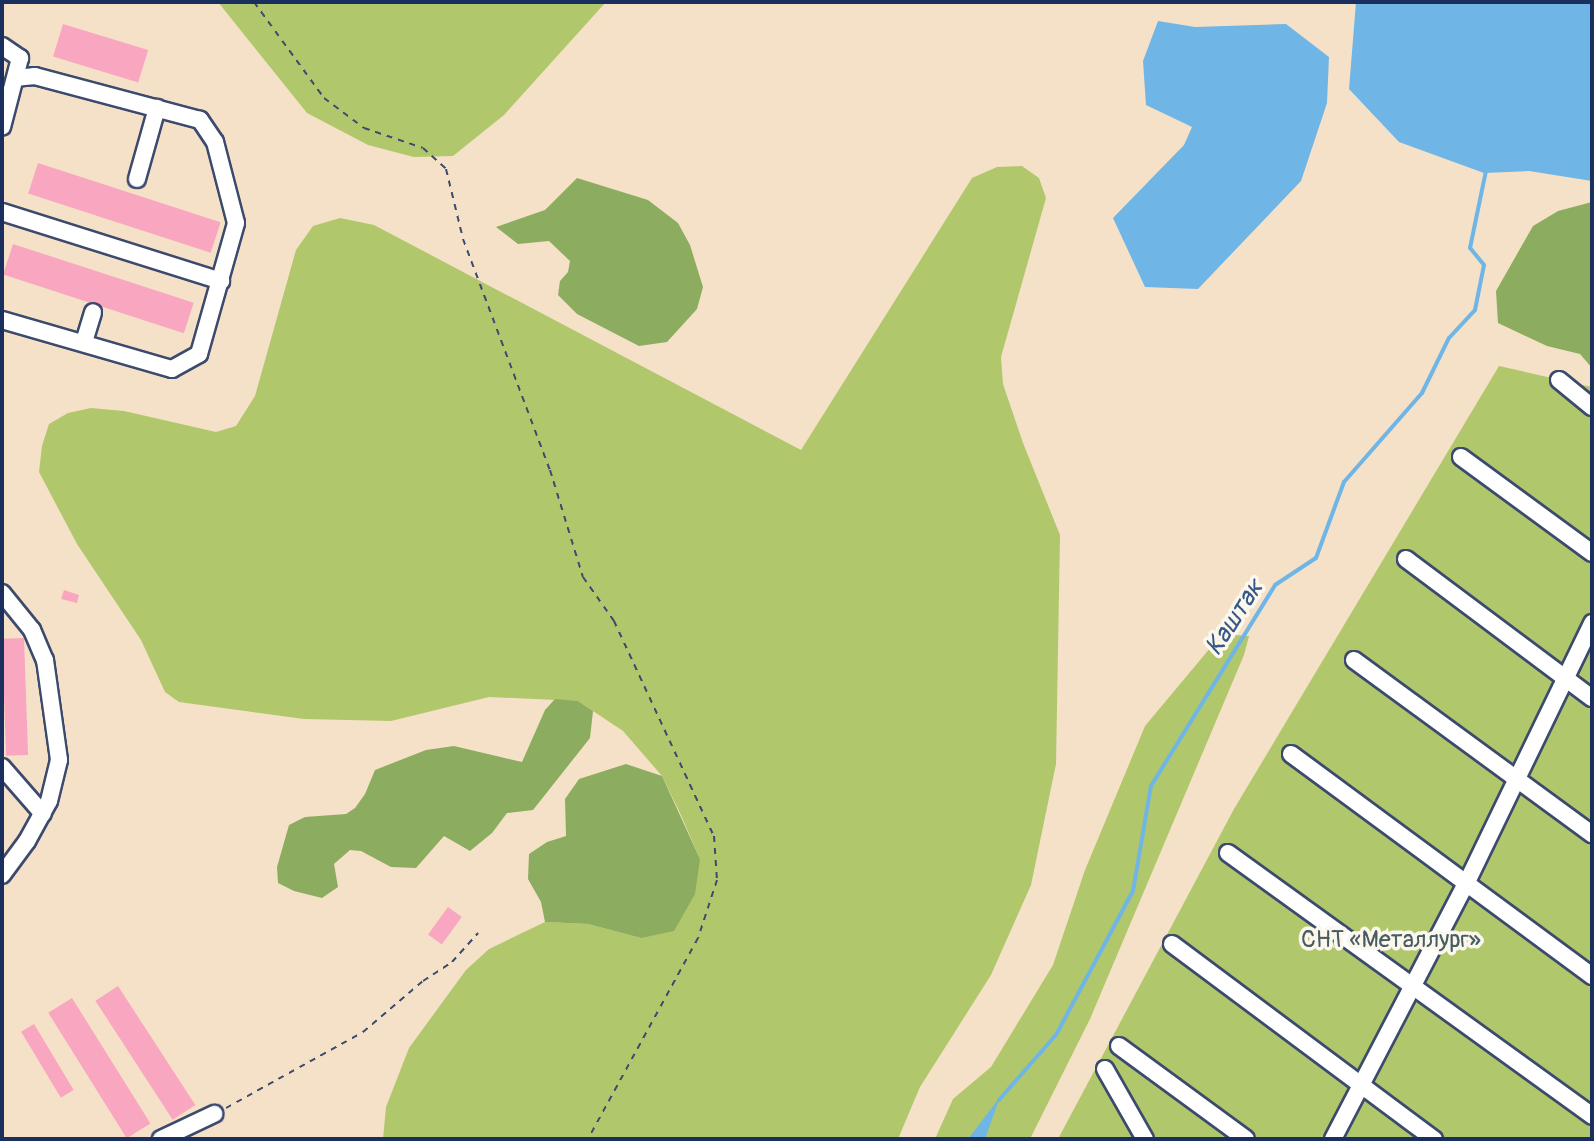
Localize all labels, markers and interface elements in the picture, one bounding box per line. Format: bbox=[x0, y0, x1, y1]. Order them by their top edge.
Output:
water label: Каштак bbox=[1199, 574, 1271, 662]
park label: СНТ «Металлург» bbox=[1301, 926, 1481, 954]

